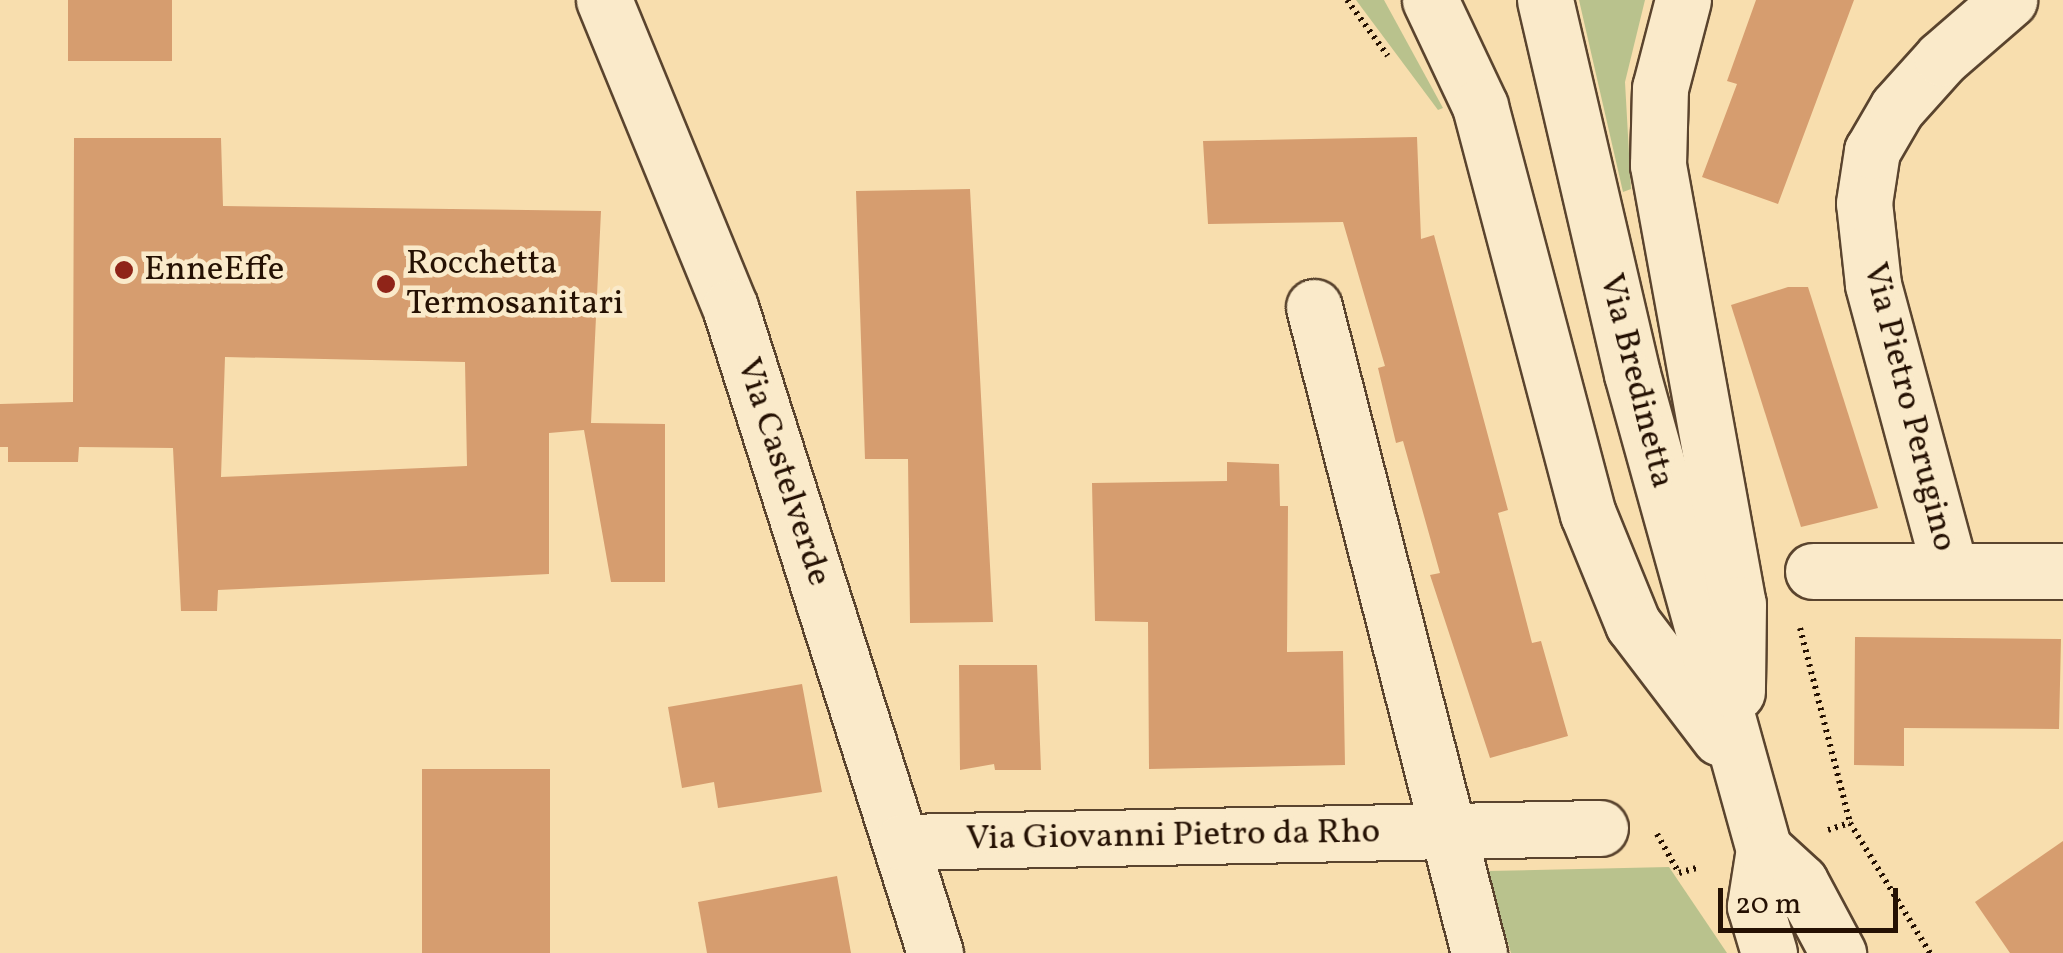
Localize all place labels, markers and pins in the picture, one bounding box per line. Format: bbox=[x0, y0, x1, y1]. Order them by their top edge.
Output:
place label: Rocchetta Termosanitari bbox=[406, 243, 624, 325]
place label: EnneEffe bbox=[144, 249, 284, 291]
marker: EnneEffe bbox=[113, 259, 135, 281]
marker: Rocchetta Termosanitari bbox=[375, 273, 397, 295]

